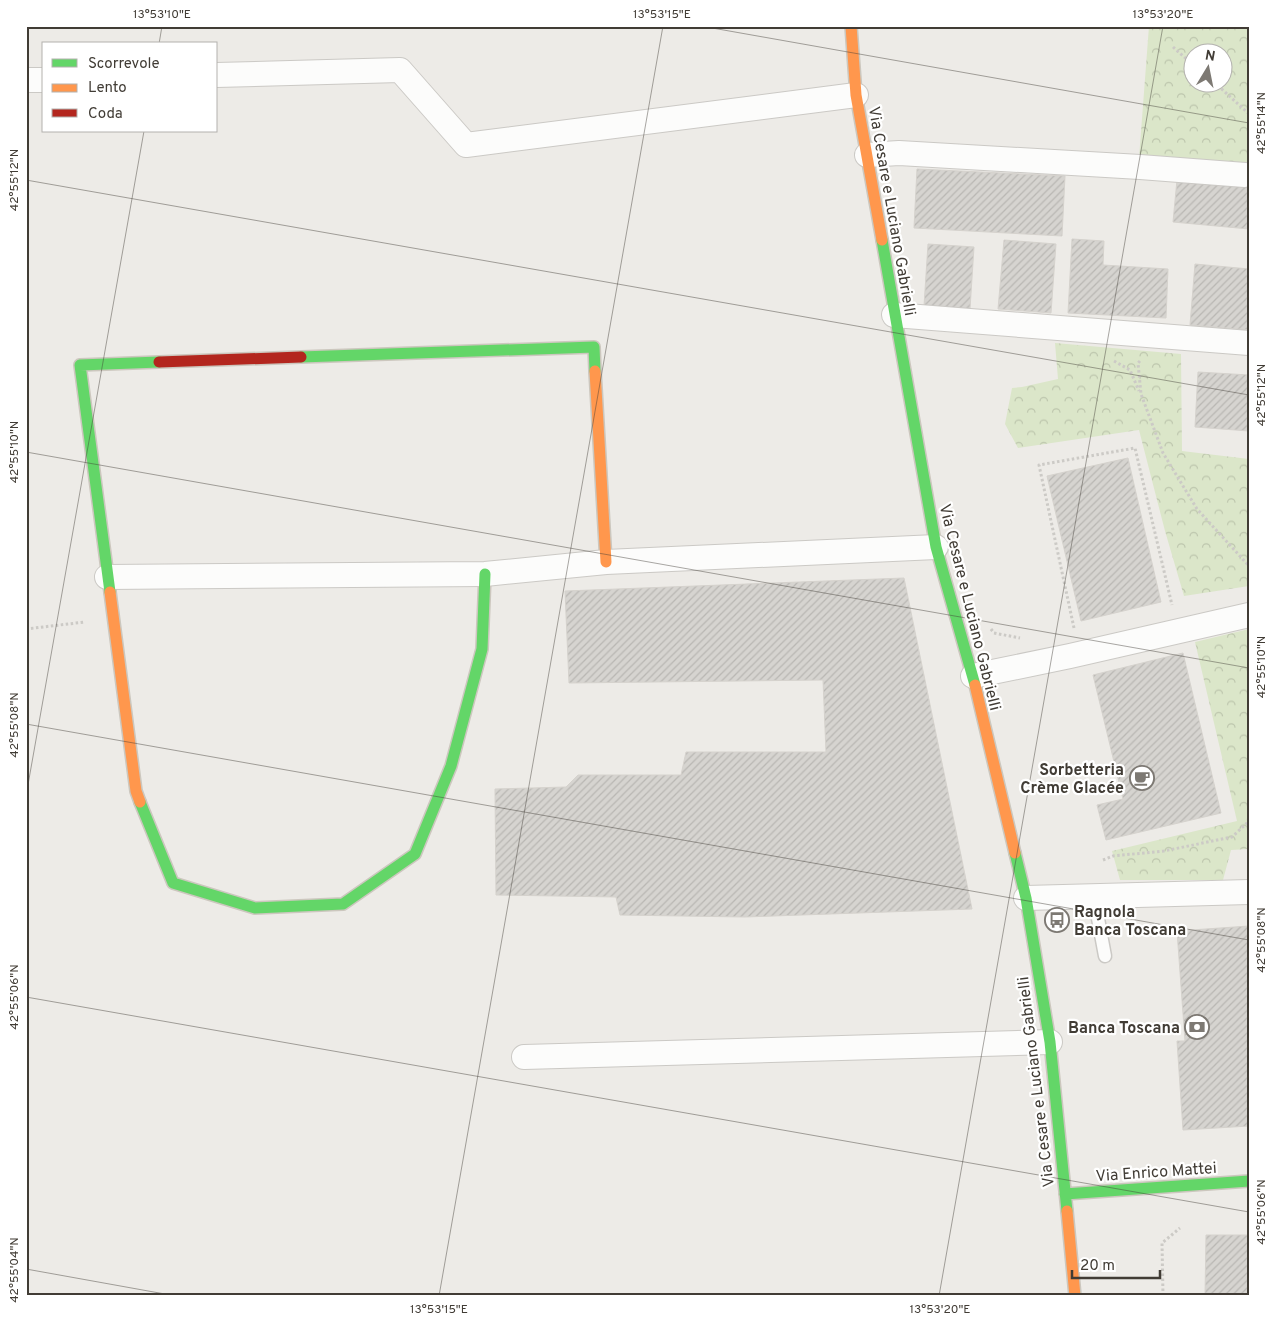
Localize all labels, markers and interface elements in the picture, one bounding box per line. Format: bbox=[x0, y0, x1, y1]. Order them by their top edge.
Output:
text: 13°53'10"E bbox=[133, 7, 191, 23]
text: 13°53'15"E bbox=[633, 7, 691, 23]
text: 13°53'20"E bbox=[1133, 7, 1193, 23]
legend bbox=[42, 42, 218, 132]
north arrow bbox=[1182, 42, 1232, 92]
text: N bbox=[1204, 47, 1216, 66]
text: Scorrevole bbox=[88, 55, 160, 74]
text: Lento bbox=[88, 79, 127, 98]
text: 42°55'14"N bbox=[1254, 92, 1270, 154]
text: Coda bbox=[88, 105, 123, 124]
street label: Via Cesare e Luciano Gabrielli bbox=[863, 105, 919, 318]
text: 42°55'12"N bbox=[7, 149, 23, 211]
text: 42°55'12"N bbox=[1254, 364, 1270, 426]
text: 42°55'10"N bbox=[7, 421, 23, 483]
street label: Via Cesare e Luciano Gabrielli bbox=[934, 502, 1004, 713]
text: 42°55'10"N bbox=[1254, 636, 1270, 698]
text: 42°55'08"N bbox=[7, 692, 23, 758]
place label: Sorbetteria Crème Glacée bbox=[1020, 761, 1124, 799]
cafe icon: Sorbetteria Crème Glacée bbox=[1129, 765, 1155, 791]
place label: Ragnola Banca Toscana bbox=[1074, 903, 1186, 941]
bus stop icon: Ragnola Banca Toscana bbox=[1044, 907, 1070, 933]
text: 42°55'08"N bbox=[1254, 907, 1270, 973]
text: 42°55'06"N bbox=[7, 964, 23, 1030]
street label: Via Cesare e Luciano Gabrielli bbox=[1014, 975, 1060, 1188]
bank icon: Banca Toscana bbox=[1184, 1014, 1210, 1040]
place label: Banca Toscana bbox=[1068, 1019, 1180, 1039]
street label: Via Enrico Mattei bbox=[1095, 1159, 1217, 1187]
text: 42°55'06"N bbox=[1254, 1179, 1270, 1245]
text: 42°55'04"N bbox=[7, 1237, 23, 1303]
scale bar bbox=[1072, 1247, 1160, 1279]
text: 20 m bbox=[1080, 1257, 1115, 1276]
text: 13°53'15"E bbox=[410, 1302, 468, 1318]
text: 13°53'20"E bbox=[910, 1302, 970, 1318]

